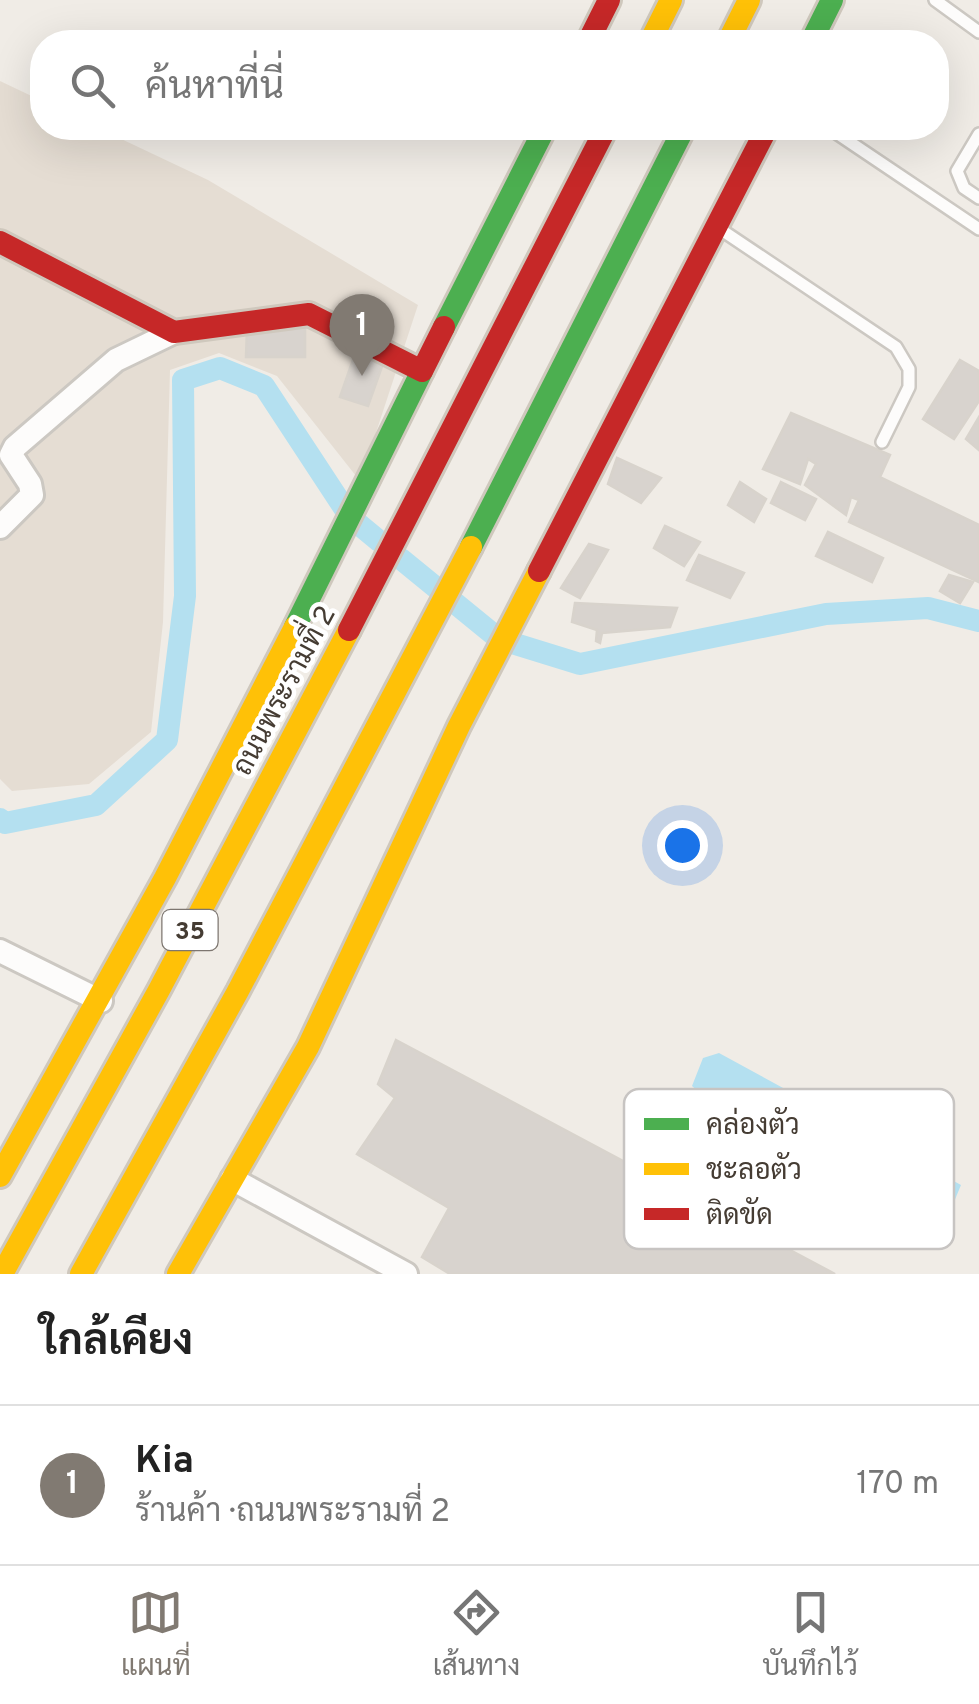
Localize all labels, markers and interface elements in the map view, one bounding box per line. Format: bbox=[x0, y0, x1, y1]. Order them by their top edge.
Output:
search box bbox=[30, 30, 949, 140]
icon: search bbox=[65, 58, 120, 113]
text: ค้นหาที่นี่ bbox=[145, 64, 284, 113]
pin: 1 bbox=[330, 294, 394, 376]
street label: ถนนพระรามที่ 2 bbox=[218, 596, 345, 782]
your location bbox=[657, 820, 708, 871]
road number: 35 bbox=[162, 910, 218, 950]
legend bbox=[624, 1089, 954, 1249]
text: คล่องตัว bbox=[706, 1106, 800, 1145]
text: ชะลอตัว bbox=[706, 1151, 802, 1190]
text: ติดขัด bbox=[706, 1196, 773, 1235]
text: ใกล้เคียง bbox=[40, 1317, 193, 1370]
text: Kia bbox=[135, 1438, 194, 1487]
text: 1 bbox=[66, 1465, 79, 1505]
text: 170 m bbox=[856, 1465, 939, 1505]
text: ร้านค้า · ถนนพระรามที่ 2 bbox=[135, 1493, 450, 1533]
tab: แผนที่ bbox=[121, 1585, 191, 1686]
tab: เส้นทาง bbox=[433, 1585, 520, 1686]
tab: บันทึกไว้ bbox=[762, 1585, 858, 1686]

